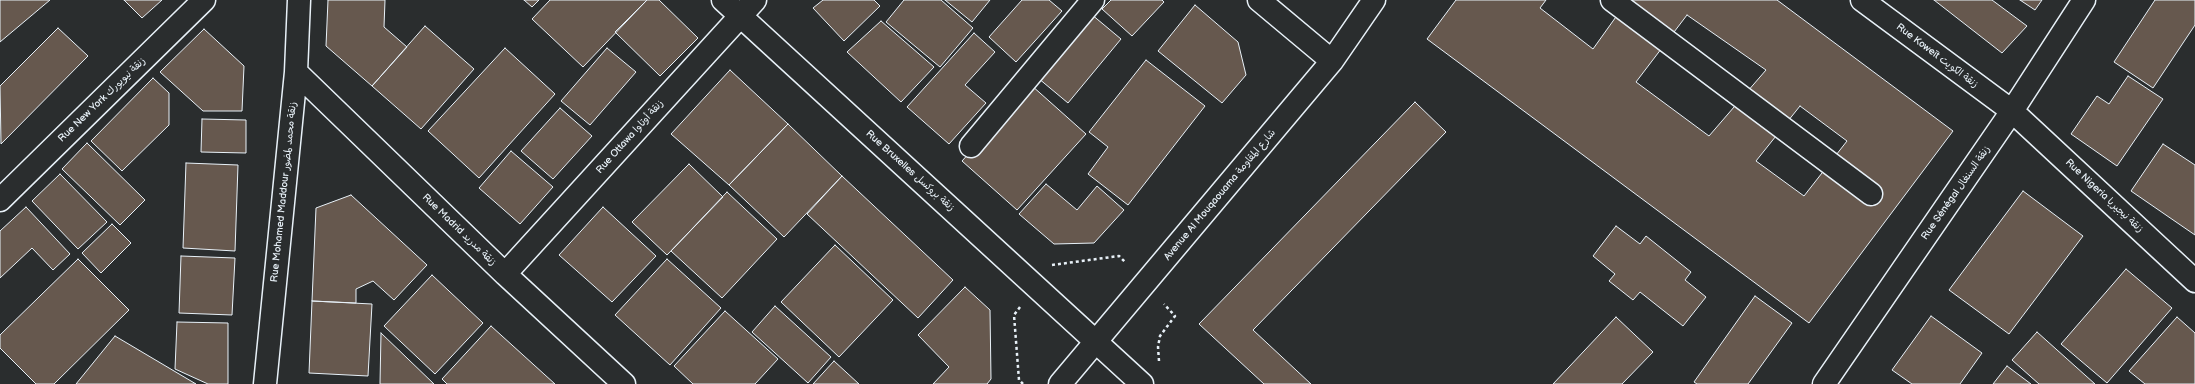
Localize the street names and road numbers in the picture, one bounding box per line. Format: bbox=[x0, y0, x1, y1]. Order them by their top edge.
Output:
street label: Rue Koweït زنقة الكويت bbox=[1894, 21, 1980, 91]
street label: Rue New York زنقة نيويورك bbox=[56, 55, 148, 145]
street label: Rue Ottawa زنقة أوتاوا bbox=[594, 98, 666, 176]
street label: Rue Mohamed Maddour زنقة محمد لمضور bbox=[269, 101, 299, 283]
street label: Avenue Al Mouqaouama شارع المقاومة bbox=[1162, 127, 1278, 263]
street label: Rue Bruxelles زنقة بروكسل bbox=[863, 128, 957, 214]
street label: Rue Sénégal زنقة السنغال bbox=[1919, 144, 1993, 242]
street label: Rue Nigeria زنقة نيجيريا bbox=[2063, 157, 2145, 235]
street label: Rue Madrid زنقة مدريد bbox=[420, 192, 498, 268]

